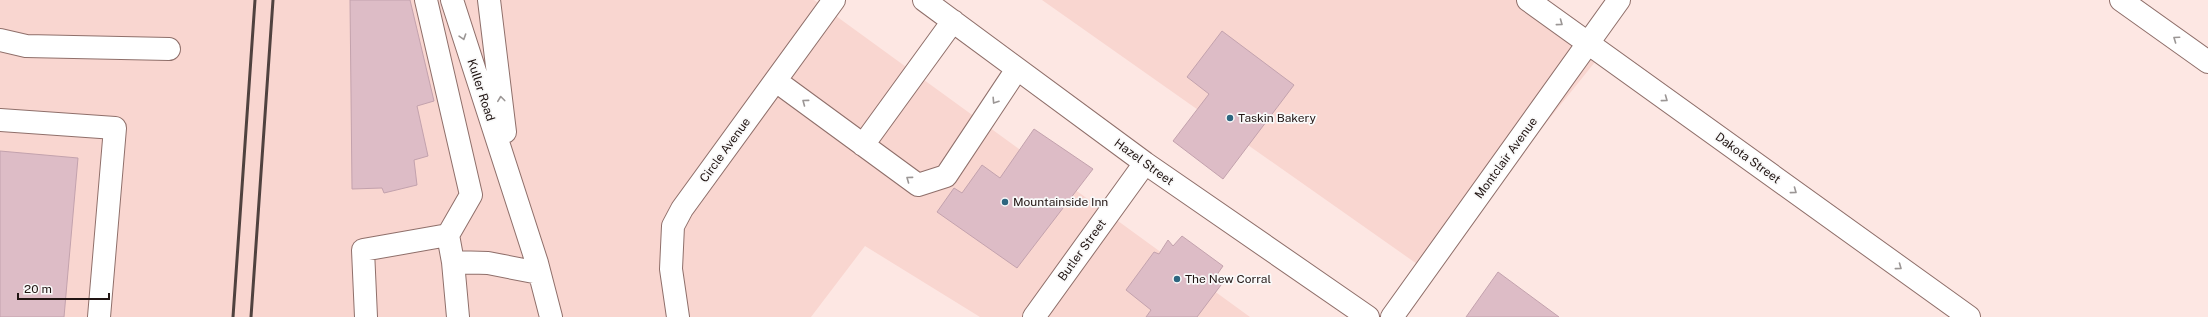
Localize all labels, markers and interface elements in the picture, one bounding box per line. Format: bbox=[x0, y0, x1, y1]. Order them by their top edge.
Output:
one-way arrow bbox=[1555, 18, 1562, 25]
one-way arrow bbox=[459, 34, 467, 41]
one-way arrow bbox=[2174, 37, 2181, 44]
street label: Kuller Road bbox=[464, 57, 498, 123]
one-way arrow bbox=[1661, 94, 1668, 101]
one-way arrow bbox=[496, 95, 505, 102]
one-way arrow bbox=[992, 97, 1000, 104]
one-way arrow bbox=[802, 100, 809, 107]
place label: Taskin Bakery bbox=[1238, 111, 1316, 125]
marker: Taskin Bakery bbox=[1225, 113, 1235, 123]
street label: Montclair Avenue bbox=[1472, 114, 1540, 201]
street label: Circle Avenue bbox=[697, 115, 753, 185]
street label: Dakota Street bbox=[1713, 130, 1784, 187]
street label: Hazel Street bbox=[1112, 136, 1177, 188]
one-way arrow bbox=[907, 177, 914, 184]
one-way arrow bbox=[1789, 186, 1796, 193]
place label: Mountainside Inn bbox=[1013, 195, 1108, 209]
marker: Mountainside Inn bbox=[1000, 197, 1010, 207]
street label: Butler Street bbox=[1055, 216, 1109, 283]
one-way arrow bbox=[1895, 262, 1902, 270]
place label: The New Corral bbox=[1185, 272, 1271, 286]
marker: The New Corral bbox=[1172, 274, 1182, 284]
scale bar bbox=[18, 275, 109, 301]
text: 20 m bbox=[24, 282, 52, 296]

